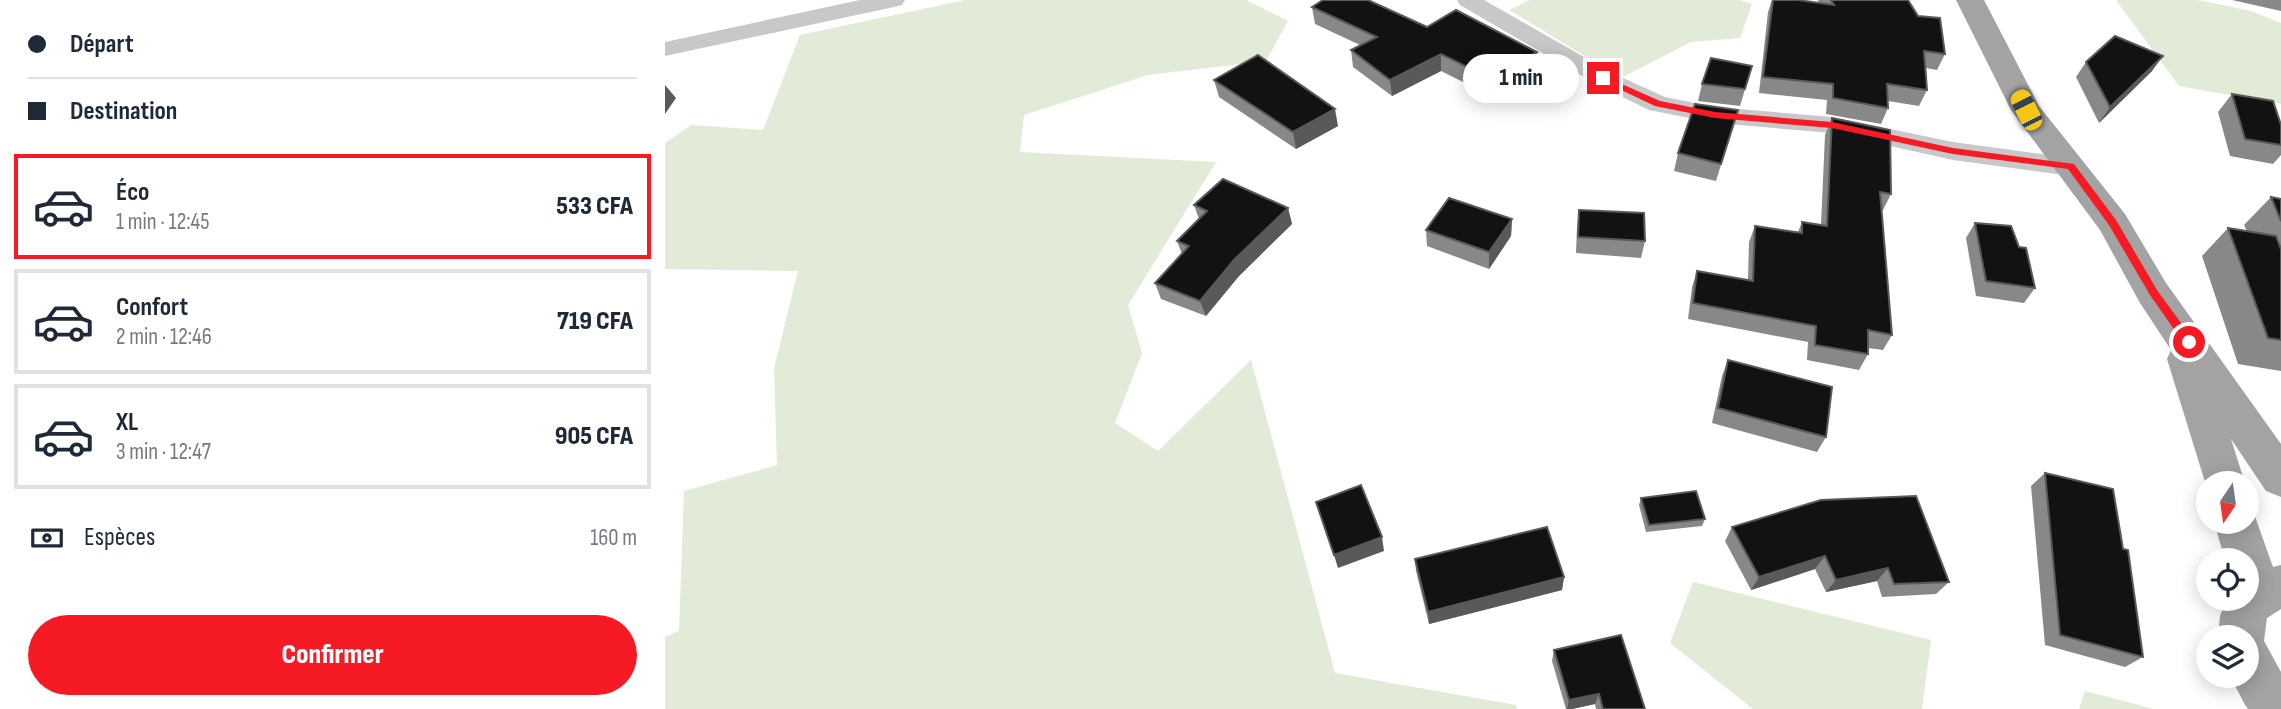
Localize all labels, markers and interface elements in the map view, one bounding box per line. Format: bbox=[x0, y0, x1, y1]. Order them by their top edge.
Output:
text: Départ bbox=[70, 29, 133, 60]
callout: 1 min bbox=[1463, 54, 1579, 102]
route end bbox=[1587, 62, 1619, 94]
text: 1 min bbox=[1499, 64, 1543, 92]
car bbox=[2008, 87, 2045, 133]
text: Destination bbox=[70, 96, 177, 127]
icon: car bbox=[32, 175, 95, 238]
text: Éco bbox=[116, 177, 149, 208]
text: 533 CFA bbox=[556, 191, 633, 222]
text: 1 min · 12:45 bbox=[116, 208, 210, 236]
icon: car bbox=[32, 290, 95, 353]
text: Confort bbox=[116, 292, 188, 323]
text: 719 CFA bbox=[557, 306, 633, 337]
text: 2 min · 12:46 bbox=[116, 323, 212, 351]
route start bbox=[2173, 326, 2205, 358]
icon: car bbox=[32, 405, 95, 468]
text: XL bbox=[116, 407, 138, 438]
text: 905 CFA bbox=[555, 421, 633, 452]
text: 3 min · 12:47 bbox=[116, 438, 211, 466]
north arrow bbox=[2196, 471, 2259, 534]
map controls bbox=[2196, 471, 2259, 688]
icon: cash bbox=[28, 519, 66, 557]
text: Espèces bbox=[84, 522, 155, 553]
text: 160 m bbox=[590, 524, 637, 552]
button: locate bbox=[2196, 548, 2259, 611]
button: Confirmer bbox=[28, 615, 637, 695]
button: layers bbox=[2196, 625, 2259, 688]

